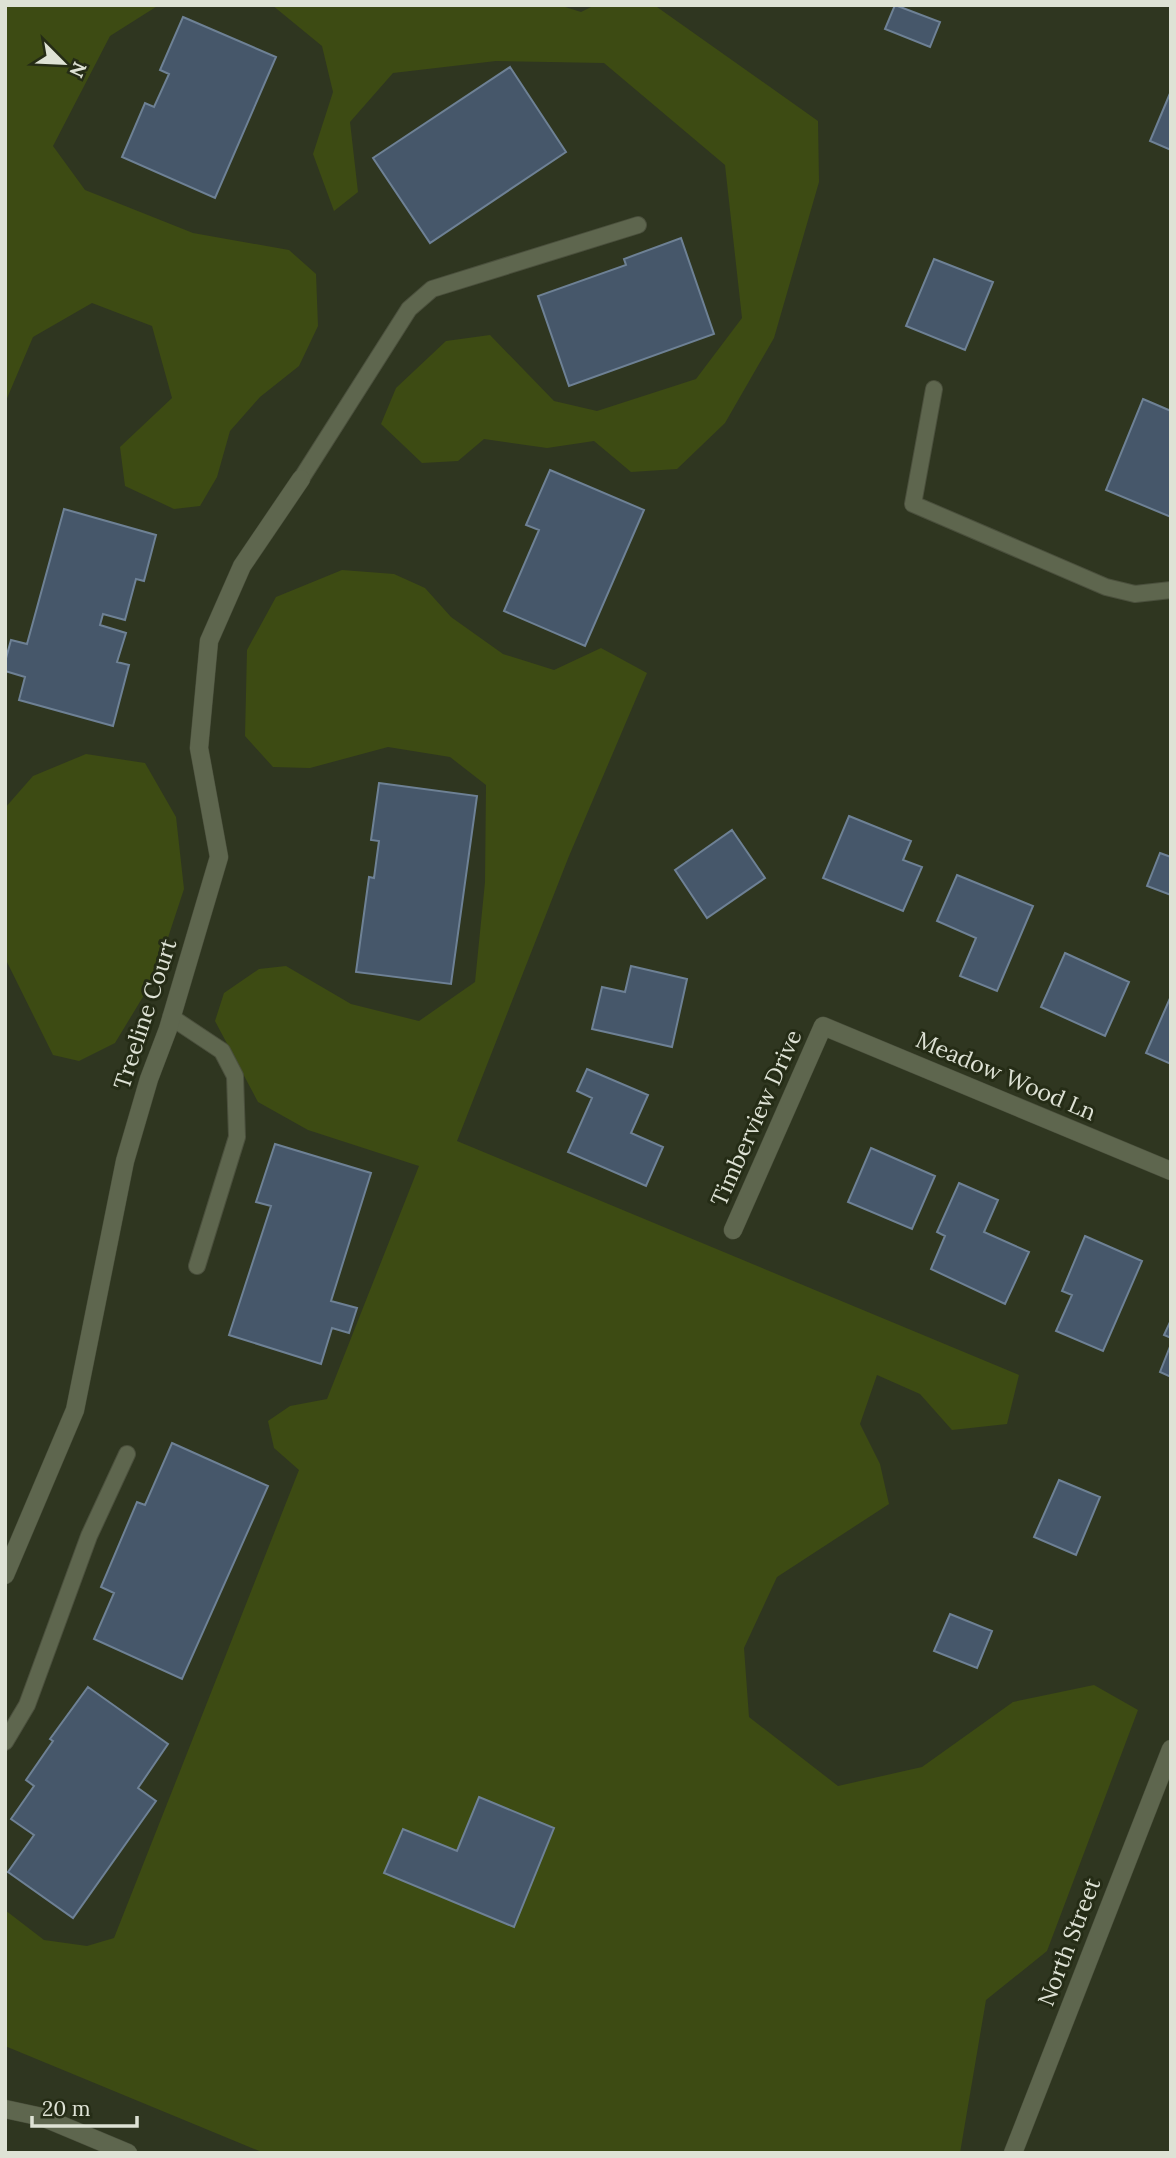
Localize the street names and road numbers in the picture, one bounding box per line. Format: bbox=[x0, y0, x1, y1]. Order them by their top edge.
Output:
street label: Treeline Court bbox=[107, 935, 183, 1093]
street label: Timberview Drive bbox=[704, 1025, 807, 1211]
street label: Meadow Wood Ln bbox=[912, 1025, 1101, 1127]
street label: North Street bbox=[1031, 1874, 1106, 2010]

